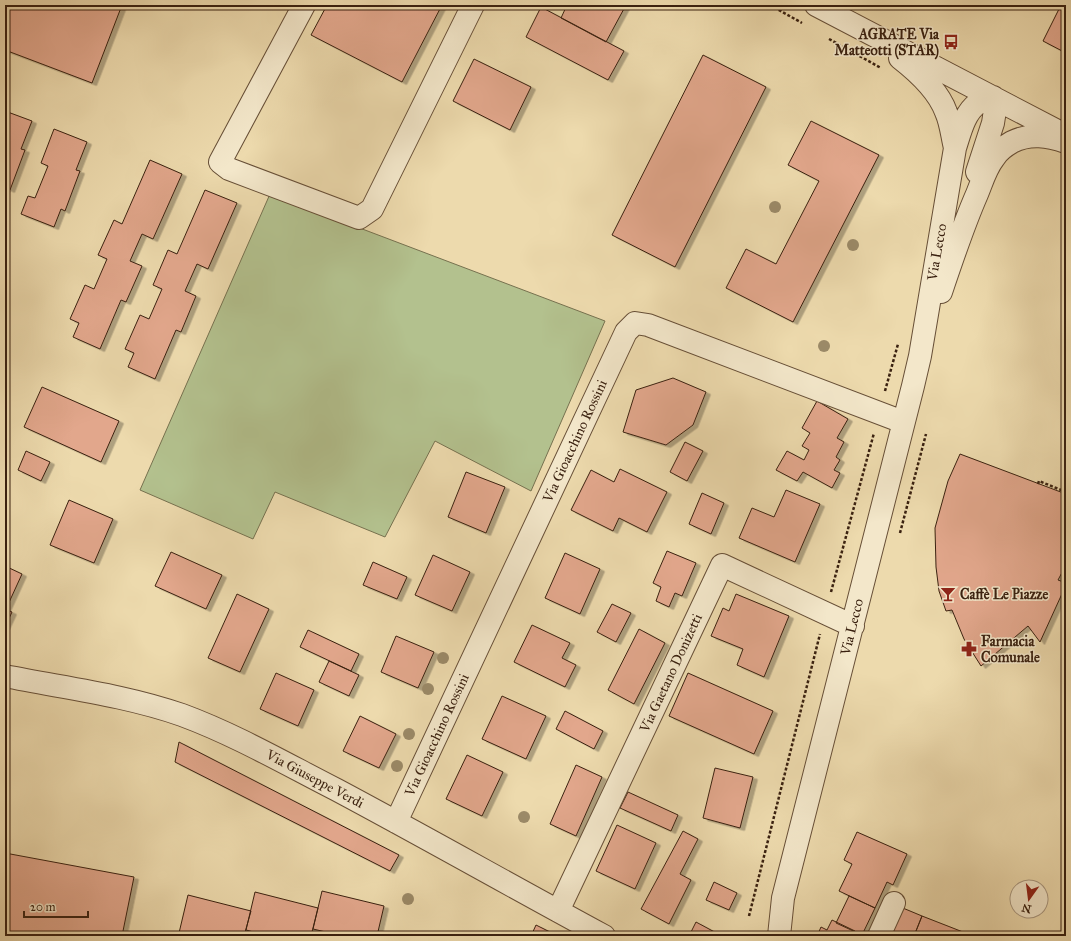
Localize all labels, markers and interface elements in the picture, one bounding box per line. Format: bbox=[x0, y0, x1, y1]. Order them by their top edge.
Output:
place label: AGRATE Via Matteotti (STAR) bbox=[834, 26, 940, 60]
bus stop icon: AGRATE Via Matteotti (STAR) bbox=[942, 33, 960, 51]
street label: Via Lecco bbox=[923, 222, 950, 283]
street label: Via Gioacchino Rossini bbox=[539, 377, 611, 506]
bar icon: Caffè Le Piazze bbox=[939, 585, 957, 603]
place label: Caffè Le Piazze bbox=[960, 586, 1049, 603]
street label: Via Lecco bbox=[837, 597, 867, 658]
street label: Via Gaetano Donizetti bbox=[636, 611, 706, 736]
place label: Farmacia Comunale bbox=[981, 633, 1040, 666]
pharmacy icon: Farmacia Comunale bbox=[960, 640, 978, 658]
street label: Via Gioacchino Rossini bbox=[401, 671, 473, 800]
street label: Via Giuseppe Verdi bbox=[262, 746, 367, 812]
north arrow bbox=[1009, 879, 1049, 919]
scale bar bbox=[24, 893, 88, 919]
text: 20 m bbox=[30, 900, 56, 914]
text: N bbox=[1020, 901, 1033, 916]

